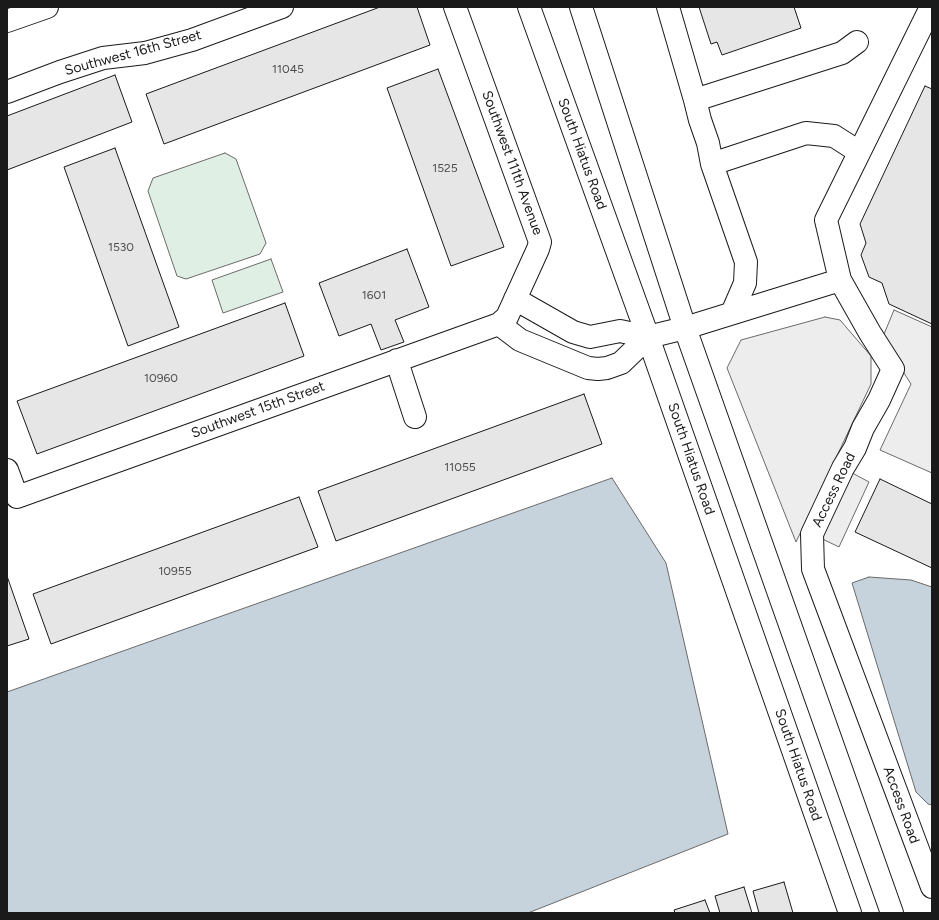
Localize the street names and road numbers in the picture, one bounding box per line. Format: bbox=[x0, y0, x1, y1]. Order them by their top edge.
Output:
street label: Southwest 16th Street bbox=[63, 27, 203, 79]
street label: Southwest 111th Avenue bbox=[478, 88, 546, 238]
street label: South Hiatus Road bbox=[554, 96, 610, 212]
street label: Southwest 15th Street bbox=[189, 378, 327, 442]
street label: South Hiatus Road bbox=[664, 401, 718, 517]
street label: Access Road bbox=[809, 450, 859, 530]
street label: South Hiatus Road bbox=[771, 707, 825, 823]
street label: Access Road bbox=[879, 764, 923, 846]

